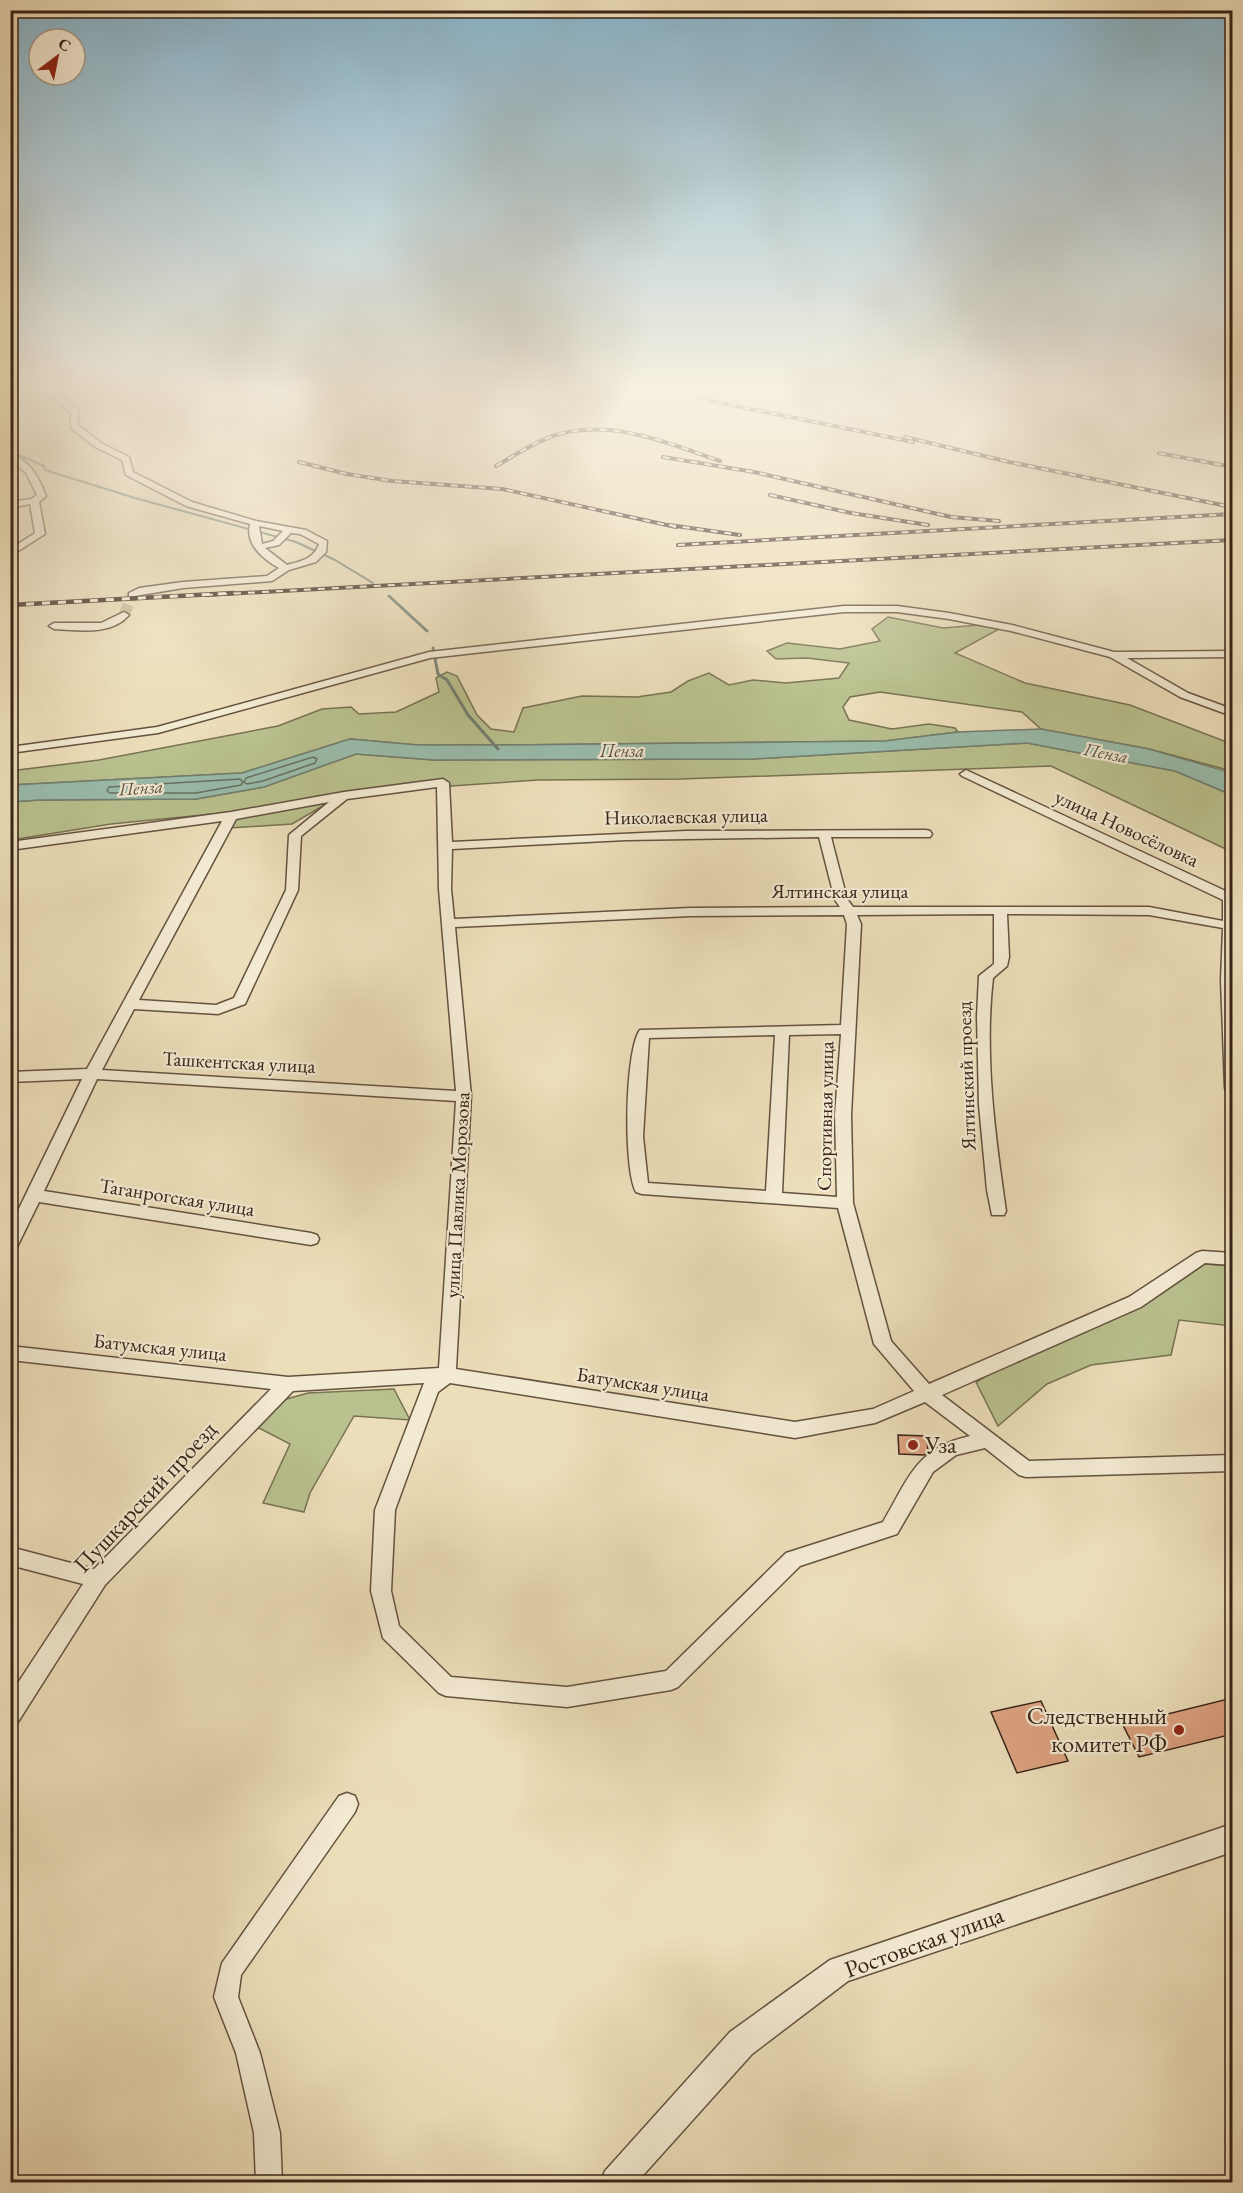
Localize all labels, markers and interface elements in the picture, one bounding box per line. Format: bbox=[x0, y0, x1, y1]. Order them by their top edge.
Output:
north arrow bbox=[27, 27, 87, 87]
text: С bbox=[54, 33, 75, 57]
water label: Пенза bbox=[1081, 737, 1130, 768]
water label: Пенза bbox=[599, 739, 644, 762]
water label: Пенза bbox=[117, 774, 164, 801]
street label: улица Новосёловка bbox=[1051, 783, 1203, 873]
street label: Николаевская улица bbox=[604, 802, 768, 830]
street label: Ялтинская улица bbox=[771, 878, 908, 904]
street label: Ялтинский проезд bbox=[950, 1001, 982, 1152]
street label: Спортивная улица bbox=[811, 1041, 839, 1191]
street label: Ташкентская улица bbox=[162, 1045, 316, 1079]
street label: улица Павлика Морозова bbox=[439, 1091, 475, 1299]
street label: Таганрогская улица bbox=[98, 1172, 257, 1222]
street label: Батумская улица bbox=[92, 1327, 228, 1367]
street label: Батумская улица bbox=[575, 1361, 711, 1407]
street label: Пушкарский проезд bbox=[66, 1414, 223, 1579]
place label: Уза bbox=[924, 1429, 957, 1460]
marker: Уза bbox=[906, 1438, 920, 1452]
place label: Следственный комитет РФ bbox=[1027, 1700, 1167, 1759]
marker: Следственный комитет РФ bbox=[1172, 1723, 1186, 1737]
street label: Ростовская улица bbox=[840, 1898, 1008, 1985]

